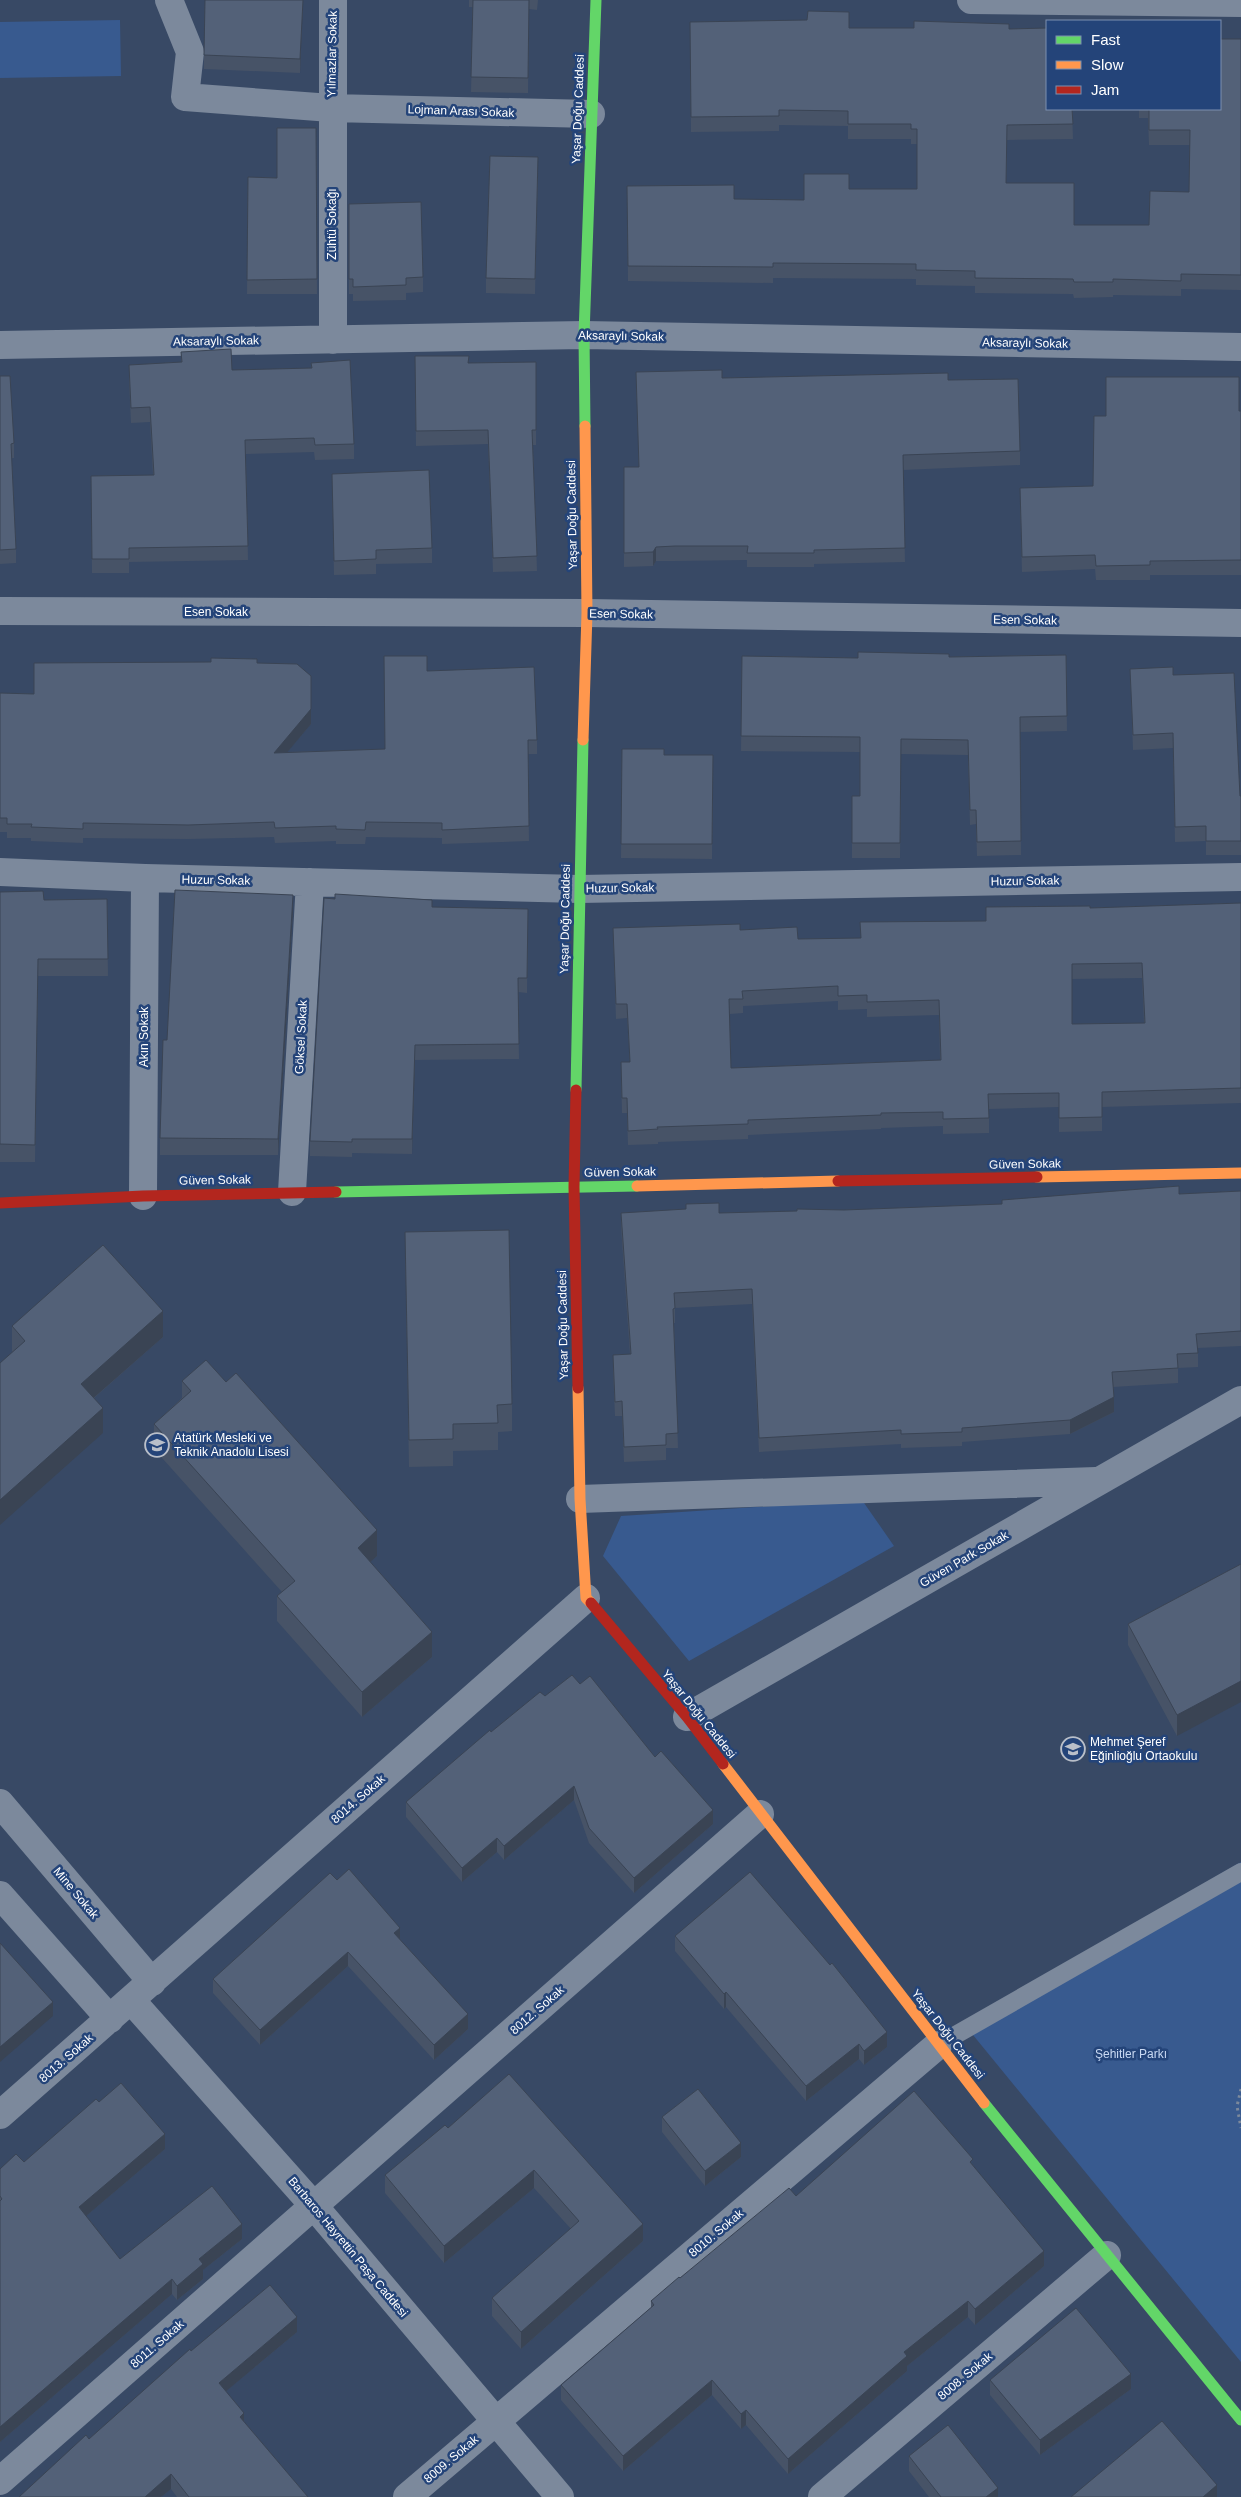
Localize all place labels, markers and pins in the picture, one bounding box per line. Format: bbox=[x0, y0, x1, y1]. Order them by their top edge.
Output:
place label: Atatürk Mesleki ve Teknik Anadolu Lisesi bbox=[174, 1431, 289, 1459]
school or university icon: Atatürk Mesleki ve Teknik Anadolu Lisesi bbox=[144, 1432, 170, 1458]
place label: Mehmet Şeref Eğinlioğlu Ortaokulu bbox=[1090, 1735, 1197, 1763]
school or university icon: Mehmet Şeref Eğinlioğlu Ortaokulu bbox=[1060, 1736, 1086, 1762]

